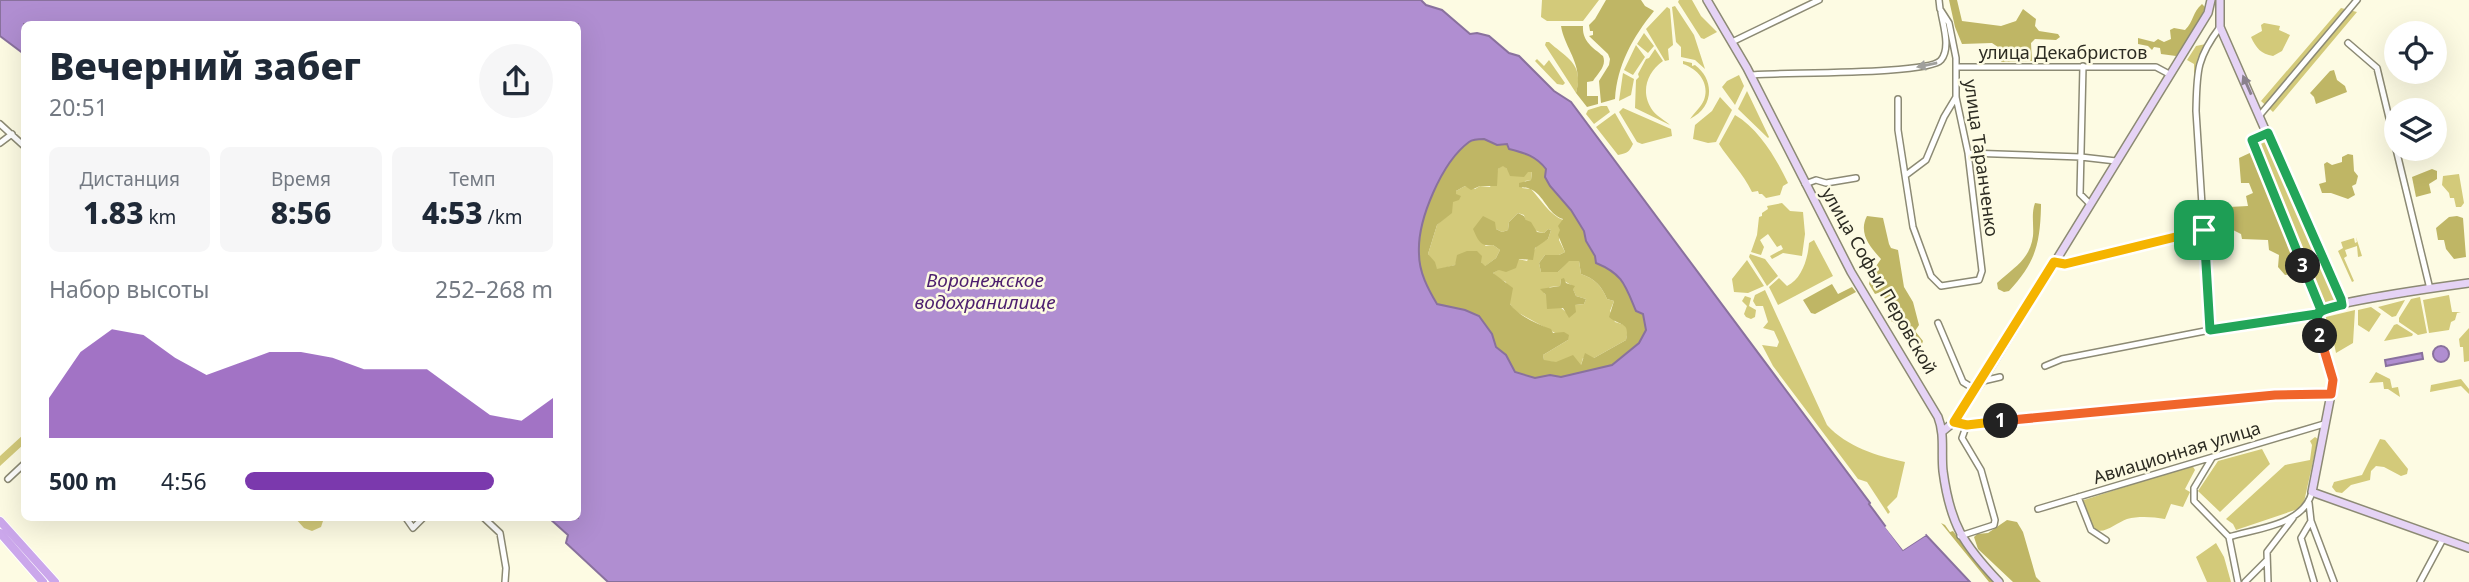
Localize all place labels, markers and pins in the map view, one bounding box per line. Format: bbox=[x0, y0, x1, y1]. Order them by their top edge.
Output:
pin bbox=[2174, 200, 2234, 260]
pin: 3 bbox=[2286, 248, 2320, 284]
pin: 2 bbox=[2302, 318, 2338, 354]
pin: 1 bbox=[1983, 404, 2018, 438]

